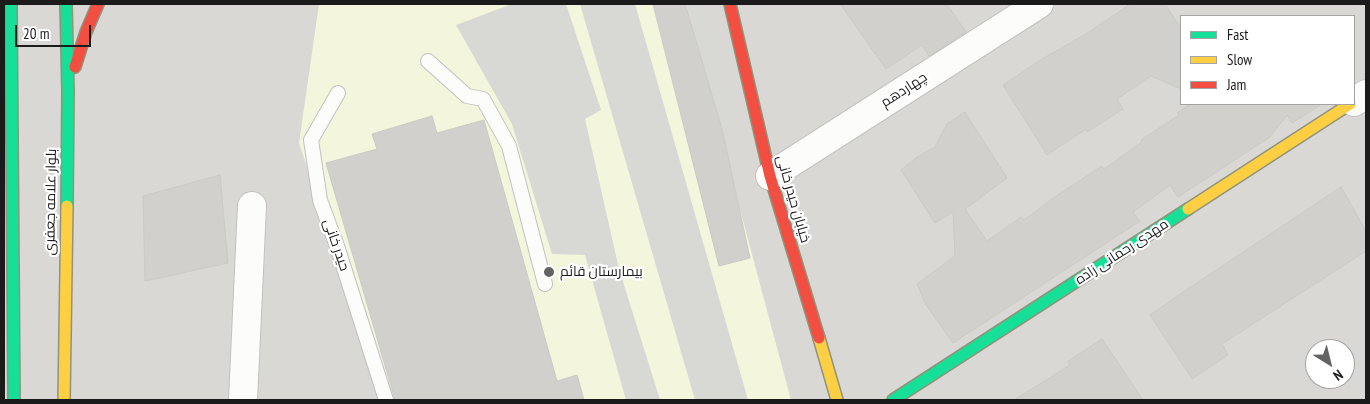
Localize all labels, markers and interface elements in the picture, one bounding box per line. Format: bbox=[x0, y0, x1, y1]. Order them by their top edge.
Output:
scale bar bbox=[18, 15, 94, 47]
legend bbox=[1180, 15, 1355, 105]
text: 20 m bbox=[23, 24, 49, 43]
text: Fast bbox=[1227, 25, 1248, 44]
text: Slow bbox=[1227, 50, 1252, 69]
street label: چهاردهم bbox=[878, 69, 930, 111]
text: Jam bbox=[1227, 75, 1246, 94]
street label: بلوار علامه جعفری bbox=[42, 149, 60, 255]
street label: خیابان حیدر خانی bbox=[772, 153, 814, 245]
street label: مهدی رحمانی زاده bbox=[1072, 216, 1172, 288]
street label: حیدر خانی bbox=[319, 217, 353, 273]
place label: بیمارستان قائم bbox=[560, 264, 643, 280]
marker: بیمارستان قائم bbox=[542, 265, 556, 279]
north arrow bbox=[1305, 339, 1355, 389]
text: N bbox=[1330, 366, 1347, 385]

